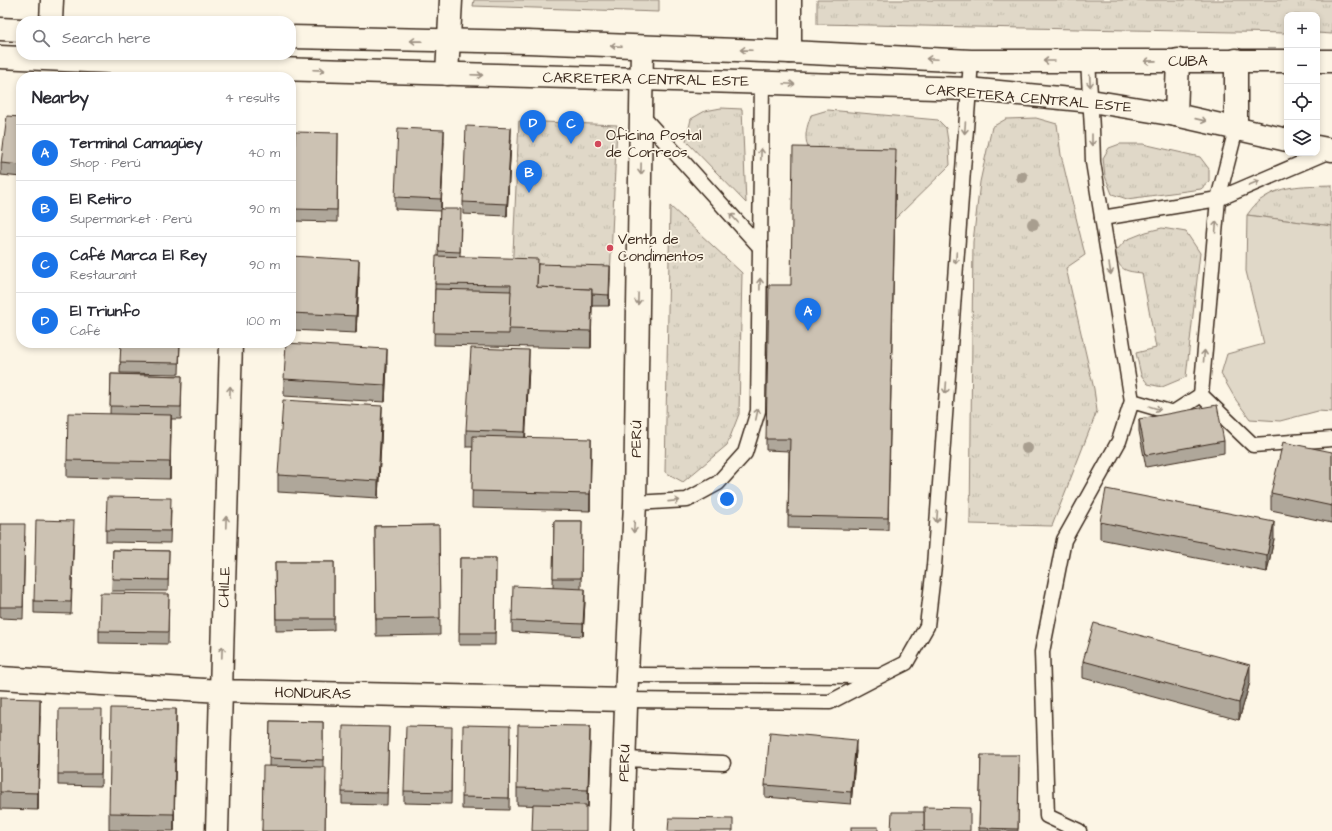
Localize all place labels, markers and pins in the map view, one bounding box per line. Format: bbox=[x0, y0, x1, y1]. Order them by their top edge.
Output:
pin: D bbox=[520, 110, 546, 143]
pin: C bbox=[558, 111, 584, 144]
place label: Oficina Postal de Correos bbox=[606, 125, 702, 163]
marker: Oficina Postal de Correos bbox=[593, 139, 603, 149]
pin: B bbox=[516, 160, 542, 193]
place label: Venta de Condimentos bbox=[618, 229, 704, 267]
marker: Venta de Condimentos bbox=[605, 243, 615, 253]
pin: A bbox=[795, 298, 821, 331]

